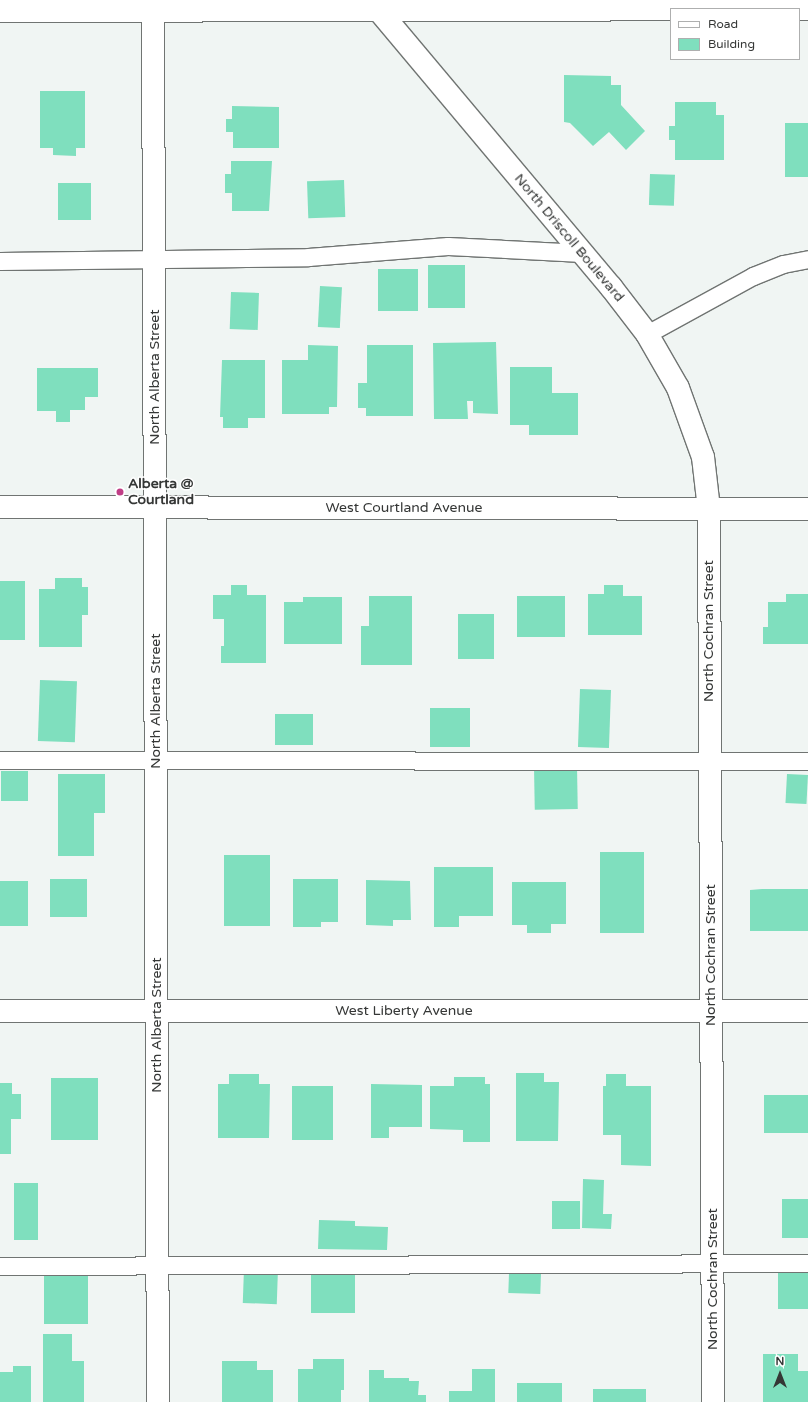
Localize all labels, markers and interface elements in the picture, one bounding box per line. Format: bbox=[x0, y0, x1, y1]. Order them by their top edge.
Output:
legend bbox=[670, 8, 800, 60]
text: Road bbox=[708, 17, 738, 31]
text: Building bbox=[708, 37, 755, 51]
street label: North Driscoll Boulevard bbox=[510, 171, 628, 305]
street label: North Alberta Street bbox=[147, 309, 163, 445]
place label: Alberta @ Courtland bbox=[128, 476, 194, 508]
marker: Alberta @ Courtland bbox=[115, 487, 125, 497]
street label: West Courtland Avenue bbox=[326, 500, 482, 516]
street label: North Cochran Street bbox=[701, 560, 717, 702]
street label: North Alberta Street bbox=[148, 633, 164, 769]
street label: North Cochran Street bbox=[703, 884, 719, 1026]
street label: North Alberta Street bbox=[149, 957, 165, 1093]
street label: West Liberty Avenue bbox=[335, 1003, 473, 1019]
street label: North Cochran Street bbox=[705, 1208, 721, 1350]
north arrow bbox=[760, 1354, 800, 1394]
text: N bbox=[776, 1355, 784, 1368]

